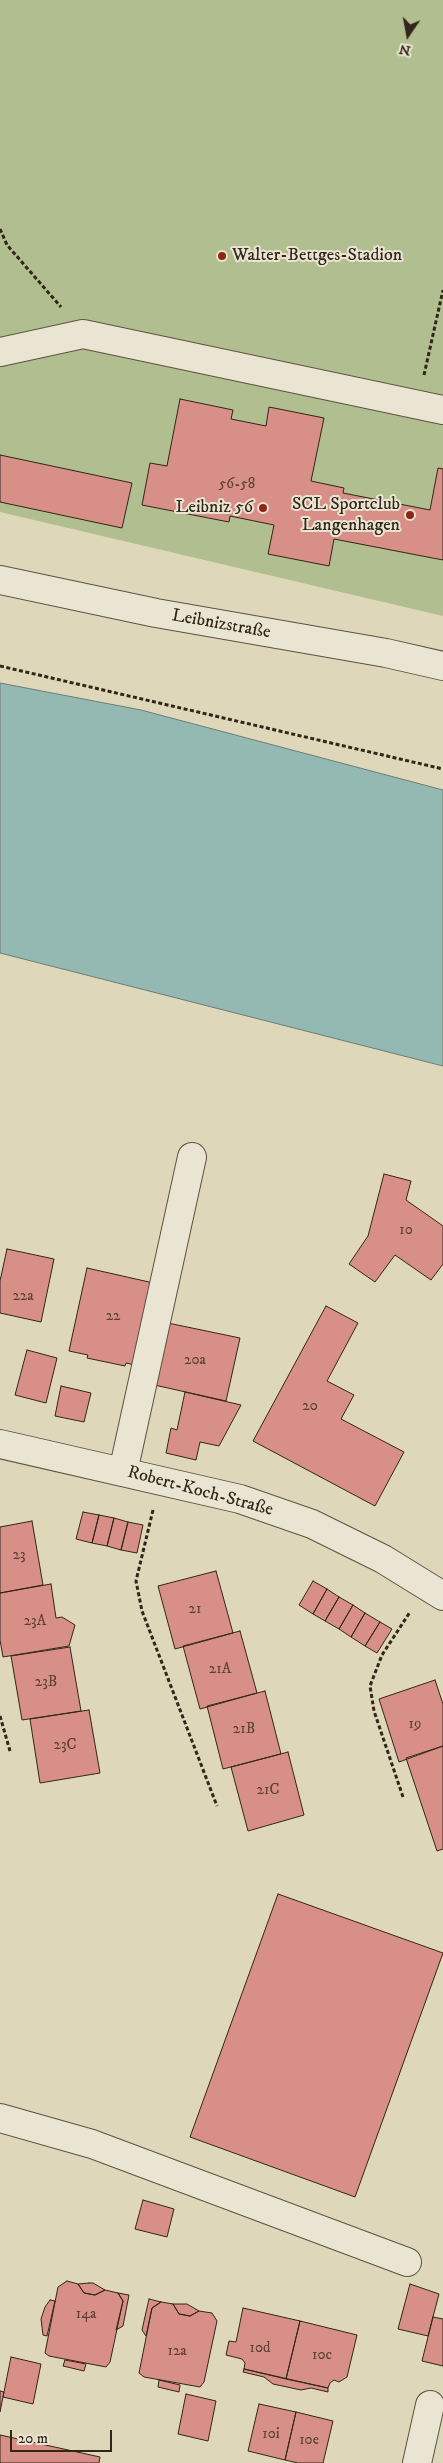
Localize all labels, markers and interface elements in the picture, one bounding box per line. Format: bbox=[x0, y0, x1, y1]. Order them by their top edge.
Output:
north arrow bbox=[383, 10, 433, 60]
text: N bbox=[397, 40, 412, 60]
place label: Walter-Bettges-Stadion bbox=[232, 245, 402, 267]
marker: Walter-Bettges-Stadion bbox=[216, 250, 228, 262]
house number: 56-58 bbox=[219, 476, 255, 494]
place label: SCL Sportclub Langenhagen bbox=[292, 494, 400, 536]
place label: Leibniz 56 bbox=[176, 497, 253, 519]
marker: Leibniz 56 bbox=[257, 502, 269, 514]
marker: SCL Sportclub Langenhagen bbox=[404, 509, 416, 521]
street label: Leibnizstraße bbox=[170, 606, 272, 644]
house number: 10 bbox=[399, 1222, 413, 1240]
house number: 22a bbox=[12, 1288, 34, 1306]
house number: 22 bbox=[106, 1308, 120, 1326]
house number: 20a bbox=[184, 1352, 206, 1370]
house number: 20 bbox=[302, 1398, 318, 1416]
street label: Robert-Koch-Straße bbox=[125, 1462, 275, 1522]
house number: 23 bbox=[13, 1547, 25, 1565]
house number: 21 bbox=[189, 1601, 201, 1619]
house number: 23A bbox=[24, 1613, 46, 1631]
house number: 21A bbox=[209, 1661, 231, 1679]
house number: 23B bbox=[35, 1674, 57, 1692]
house number: 19 bbox=[409, 1716, 421, 1734]
house number: 21B bbox=[233, 1721, 255, 1739]
house number: 23C bbox=[54, 1737, 76, 1755]
house number: 21C bbox=[257, 1782, 279, 1800]
house number: 14a bbox=[76, 2306, 96, 2324]
house number: 10d bbox=[249, 2340, 271, 2358]
house number: 12a bbox=[167, 2343, 187, 2361]
house number: 10c bbox=[312, 2347, 332, 2365]
scale bar bbox=[12, 2420, 115, 2452]
house number: 10i bbox=[262, 2426, 280, 2444]
text: 20 m bbox=[18, 2429, 48, 2448]
house number: 10e bbox=[299, 2432, 319, 2450]

